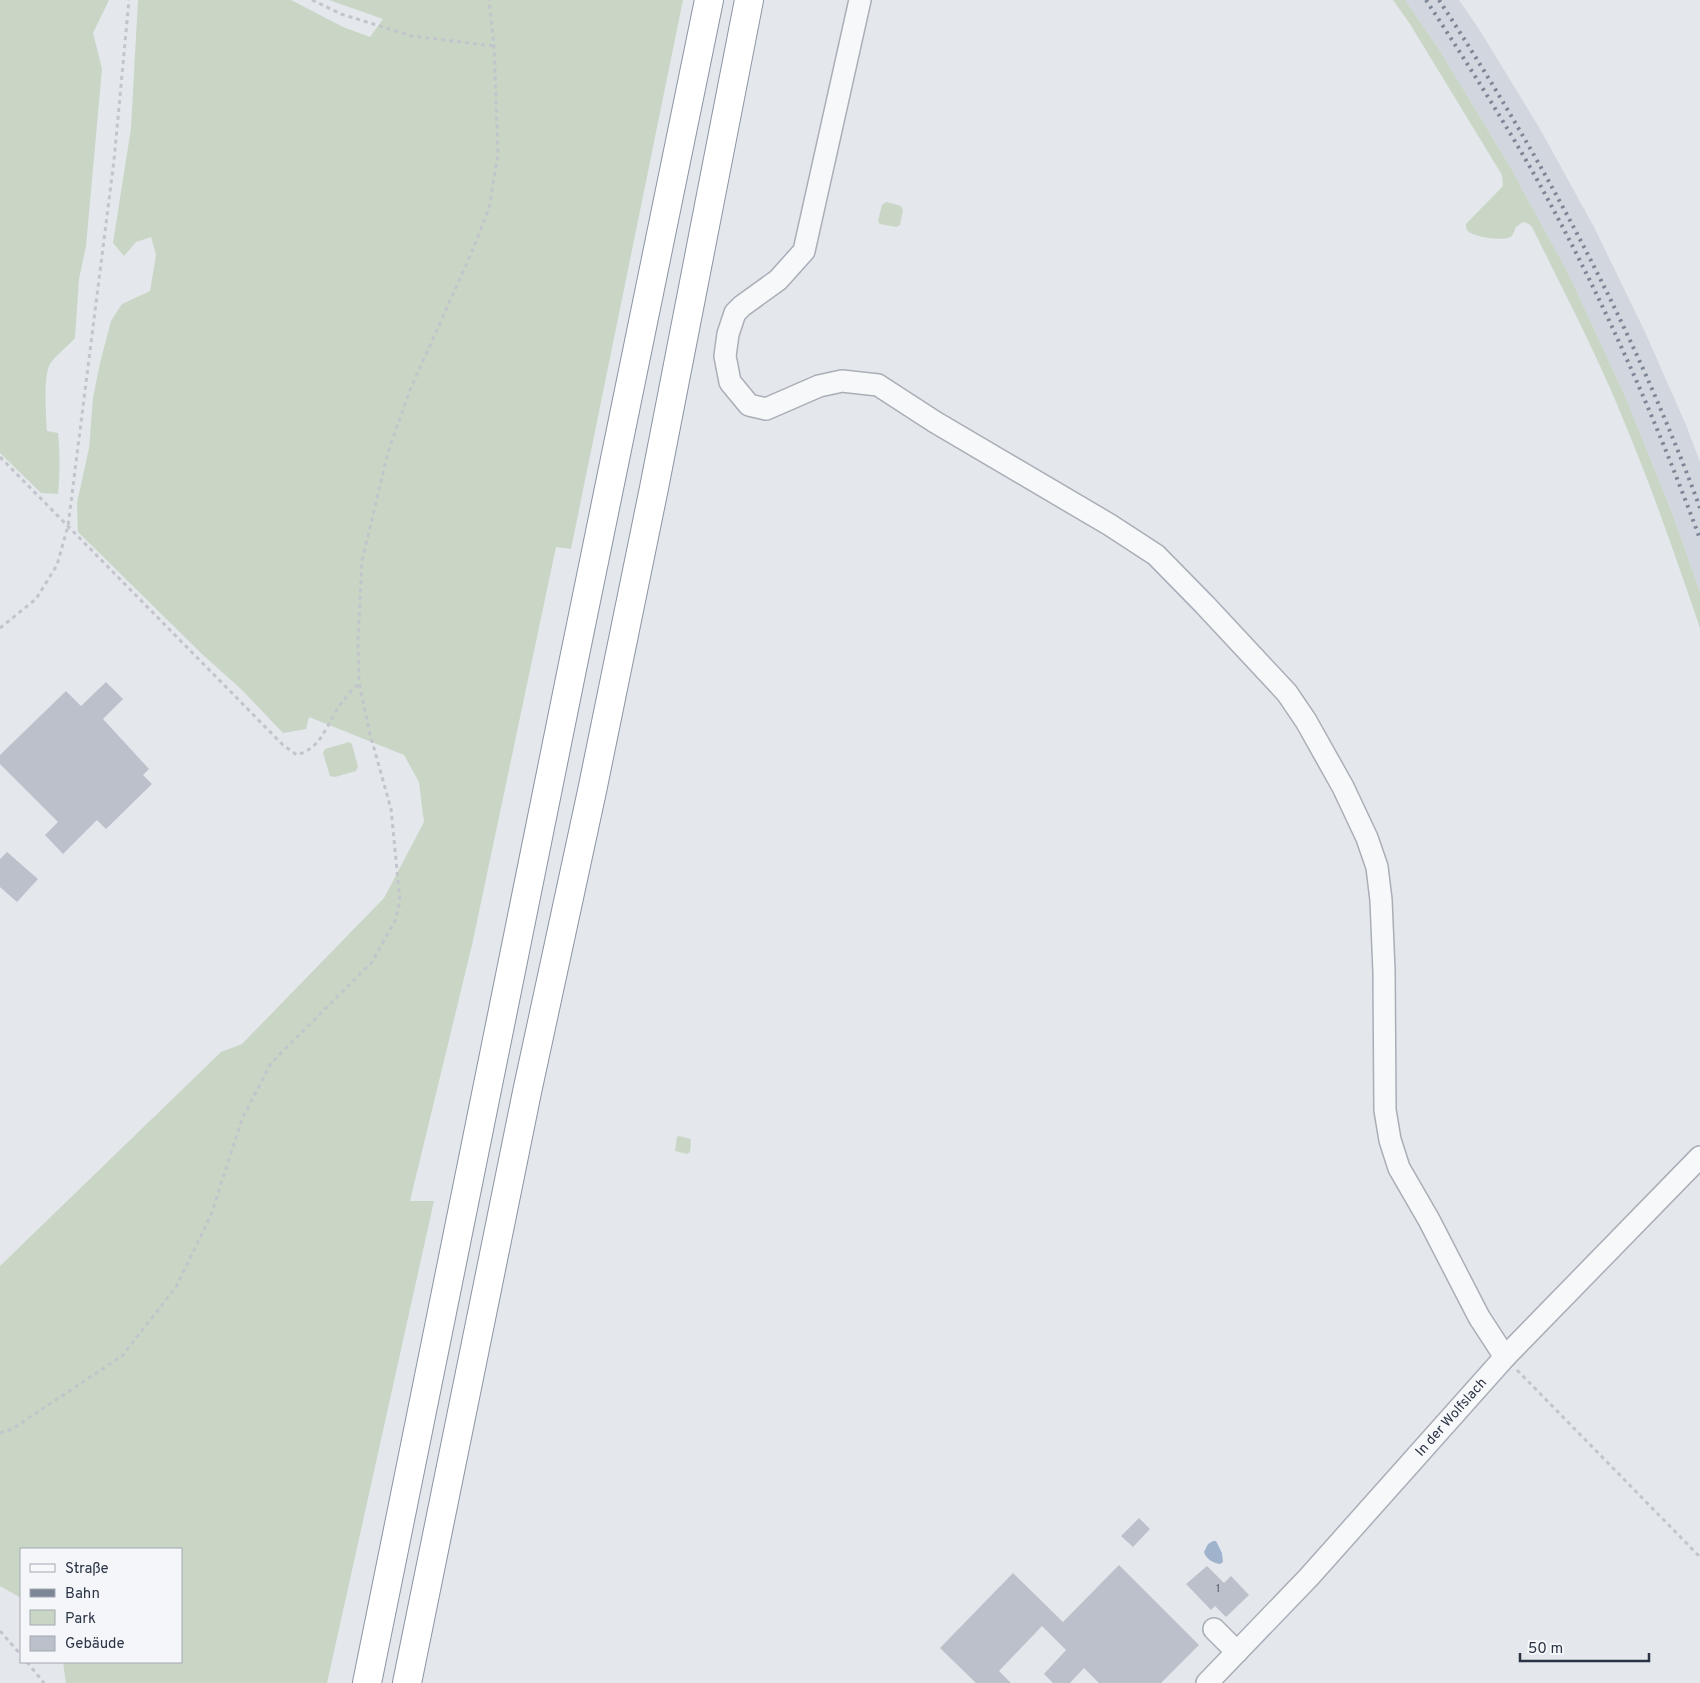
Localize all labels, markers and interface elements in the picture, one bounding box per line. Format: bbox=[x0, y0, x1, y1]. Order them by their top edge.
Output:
street label: In der Wolfslach bbox=[1412, 1375, 1491, 1460]
legend bbox=[20, 1548, 182, 1663]
text: Straße bbox=[65, 1560, 109, 1579]
house number: 1 bbox=[1216, 1582, 1220, 1596]
text: Bahn bbox=[65, 1585, 100, 1604]
text: Park bbox=[65, 1610, 96, 1629]
scale bar bbox=[1520, 1630, 1649, 1662]
text: Gebäude bbox=[65, 1635, 125, 1654]
text: 50 m bbox=[1528, 1640, 1563, 1659]

